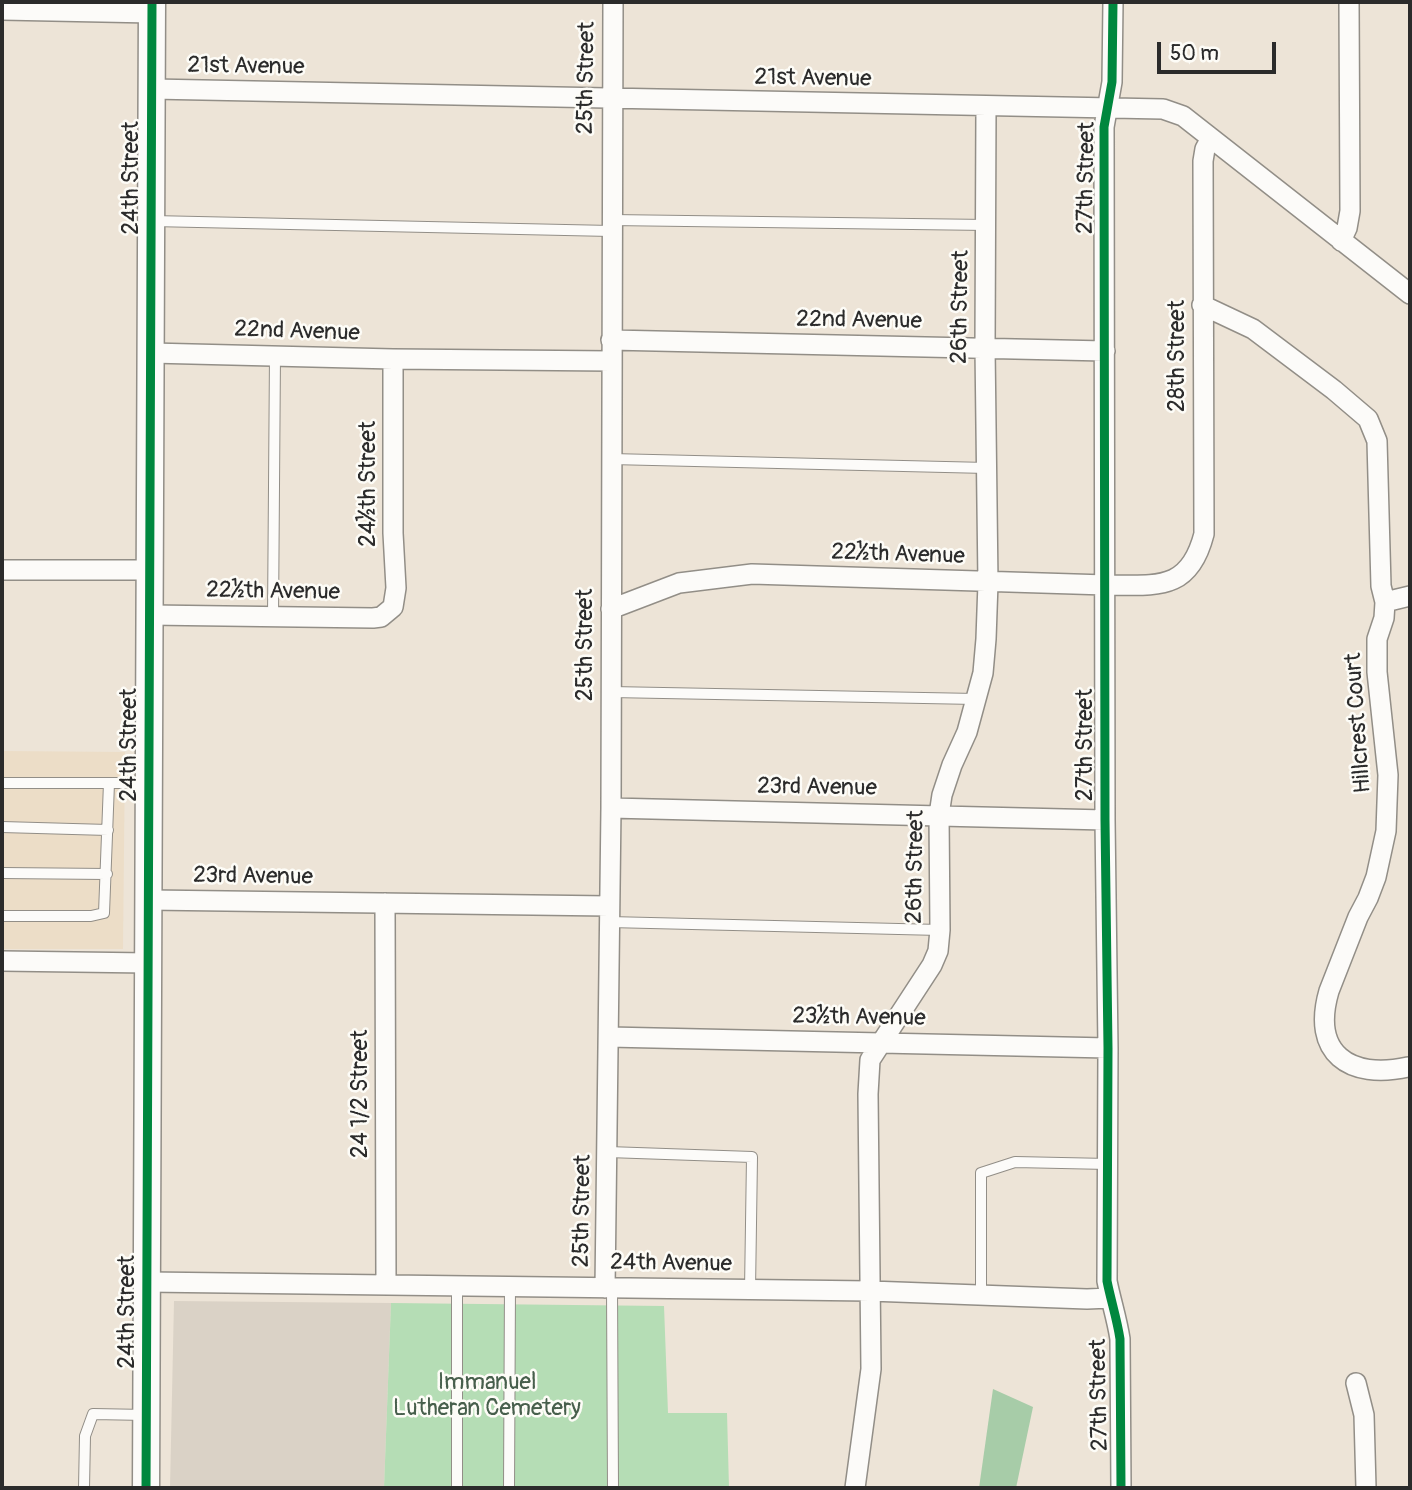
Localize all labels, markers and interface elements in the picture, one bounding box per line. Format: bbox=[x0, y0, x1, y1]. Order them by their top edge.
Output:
street label: 25th Street bbox=[572, 21, 602, 135]
scale bar bbox=[1160, 28, 1279, 72]
text: 50 m bbox=[1170, 40, 1219, 67]
street label: 21st Avenue bbox=[187, 52, 305, 82]
street label: 21st Avenue bbox=[754, 64, 872, 94]
street label: 24th Street bbox=[118, 121, 146, 235]
street label: 27th Street bbox=[1072, 122, 1102, 234]
street label: 26th Street bbox=[946, 250, 976, 364]
street label: 28th Street bbox=[1164, 300, 1192, 412]
street label: 22nd Avenue bbox=[796, 306, 922, 336]
street label: 22nd Avenue bbox=[234, 316, 360, 348]
street label: 24½th Street bbox=[355, 421, 383, 547]
street label: 22½th Avenue bbox=[831, 539, 965, 571]
street label: 22½th Avenue bbox=[206, 577, 340, 607]
street label: 25th Street bbox=[572, 589, 600, 701]
street label: Hillcrest Court bbox=[1340, 652, 1378, 794]
street label: 24th Street bbox=[116, 688, 144, 802]
street label: 27th Street bbox=[1072, 689, 1100, 801]
street label: 23rd Avenue bbox=[757, 773, 877, 803]
street label: 26th Street bbox=[901, 810, 931, 924]
street label: 23rd Avenue bbox=[193, 862, 313, 892]
street label: 23½th Avenue bbox=[792, 1003, 926, 1033]
street label: 24 1/2 Street bbox=[347, 1030, 375, 1158]
street label: 25th Street bbox=[568, 1154, 598, 1268]
street label: 24th Avenue bbox=[610, 1249, 732, 1279]
street label: 24th Street bbox=[114, 1255, 142, 1369]
street label: 27th Street bbox=[1085, 1339, 1115, 1451]
park label: Immanuel Lutheran Cemetery bbox=[393, 1369, 581, 1423]

